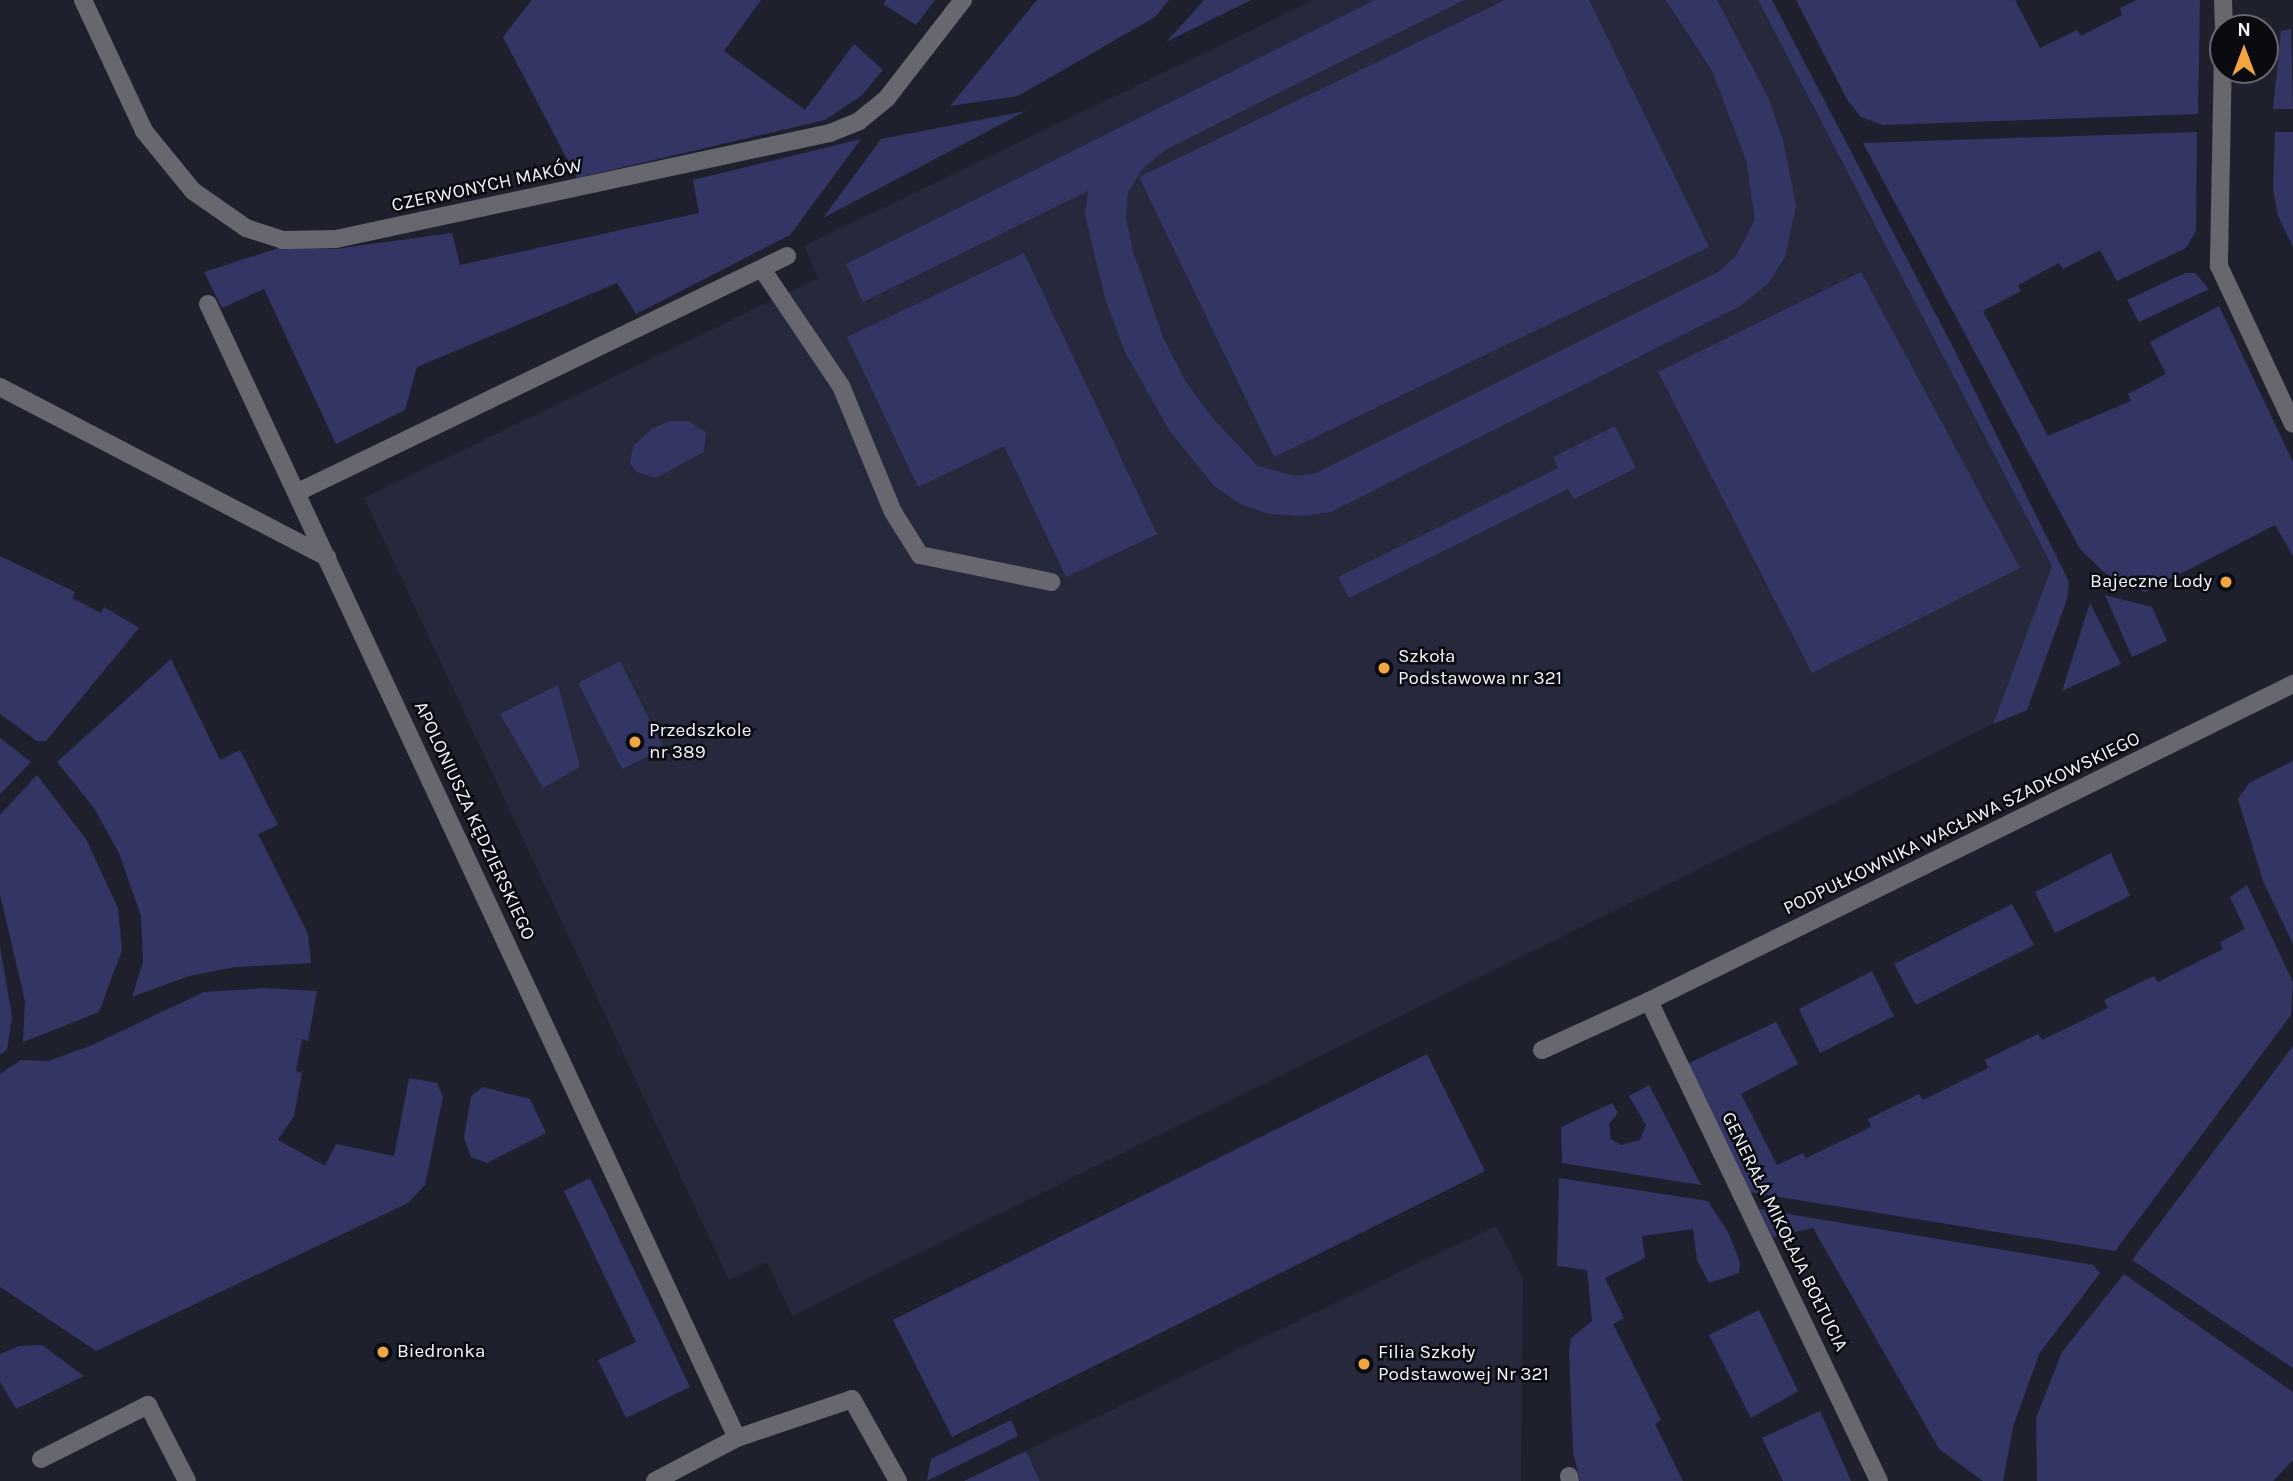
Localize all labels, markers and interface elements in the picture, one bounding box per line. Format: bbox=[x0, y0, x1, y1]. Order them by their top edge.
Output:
north arrow bbox=[2209, 14, 2279, 84]
text: N bbox=[2237, 19, 2251, 41]
street label: CZERWONYCH MAKÓW bbox=[390, 155, 584, 217]
place label: Bajeczne Lody bbox=[2090, 571, 2212, 593]
marker: Bajeczne Lody bbox=[2218, 574, 2234, 590]
place label: Szkoła Podstawowa nr 321 bbox=[1398, 646, 1562, 690]
marker: Szkoła Podstawowa nr 321 bbox=[1376, 660, 1392, 676]
street label: APOLONIUSZA KĘDZIERSKIEGO bbox=[409, 698, 539, 944]
place label: Przedszkole nr 389 bbox=[649, 720, 752, 764]
street label: PODPUŁKOWNIKA WACŁAWA SZADKOWSKIEGO bbox=[1780, 727, 2144, 921]
marker: Przedszkole nr 389 bbox=[627, 734, 643, 750]
street label: GENERAŁA MIKOŁAJA BOŁTUCIA bbox=[1716, 1109, 1852, 1355]
place label: Biedronka bbox=[397, 1341, 485, 1363]
place label: Filia Szkoły Podstawowej Nr 321 bbox=[1378, 1342, 1549, 1386]
marker: Biedronka bbox=[375, 1344, 391, 1360]
marker: Filia Szkoły Podstawowej Nr 321 bbox=[1356, 1356, 1372, 1372]

